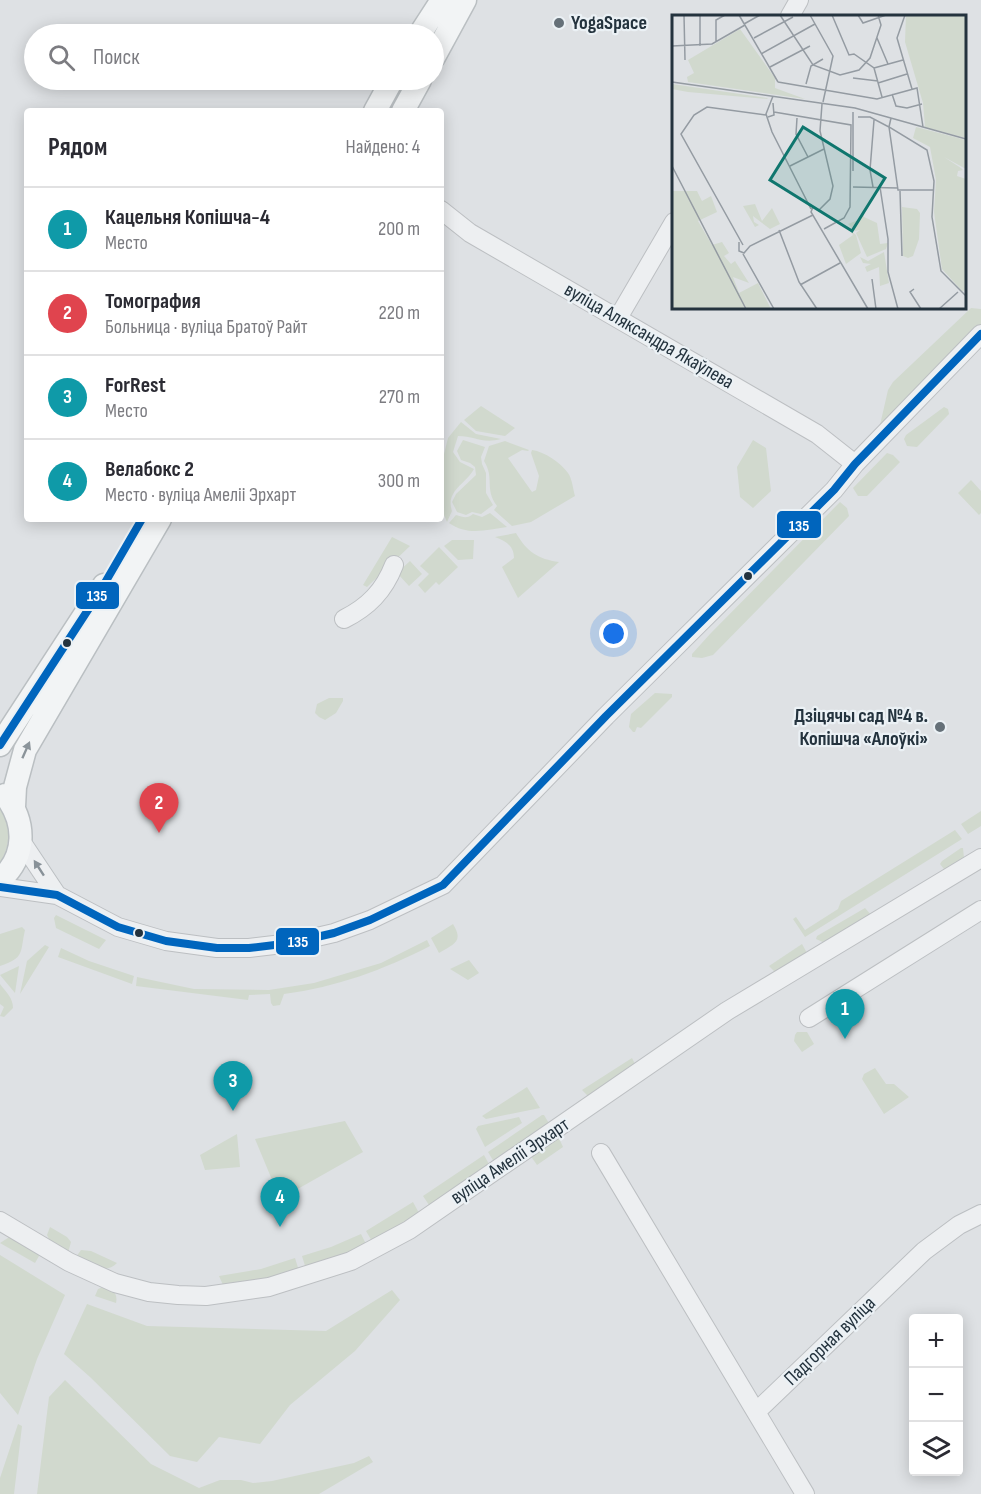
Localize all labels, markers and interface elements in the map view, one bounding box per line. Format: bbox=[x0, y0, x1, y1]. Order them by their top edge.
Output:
place label: YogaSpace bbox=[571, 11, 647, 35]
inset map bbox=[672, 15, 966, 309]
marker: YogaSpace bbox=[552, 16, 566, 30]
search box bbox=[24, 24, 444, 90]
icon: search bbox=[45, 41, 78, 74]
text: Поиск bbox=[93, 44, 139, 71]
text: Рядом bbox=[48, 132, 107, 163]
text: Найдено: 4 bbox=[346, 135, 420, 159]
text: Кацельня Копішча-4 bbox=[105, 204, 270, 231]
text: 1 bbox=[64, 217, 71, 241]
text: 200 m bbox=[378, 217, 420, 241]
text: Место bbox=[105, 231, 148, 255]
street label: вуліца Аляксандра Якаўлева bbox=[560, 278, 738, 394]
text: Томография bbox=[105, 288, 201, 315]
text: 2 bbox=[63, 301, 72, 325]
text: 220 m bbox=[379, 301, 420, 325]
text: Больница · вуліца Братоў Райт bbox=[105, 315, 308, 339]
text: ForRest bbox=[105, 372, 166, 399]
text: 3 bbox=[63, 385, 72, 409]
text: 270 m bbox=[379, 385, 420, 409]
text: Место bbox=[105, 399, 148, 423]
text: Велабокс 2 bbox=[105, 456, 194, 483]
text: 4 bbox=[63, 469, 72, 493]
text: 300 m bbox=[378, 469, 420, 493]
text: Место · вуліца Амеліі Эрхарт bbox=[105, 483, 296, 507]
line badge: 135 bbox=[776, 510, 822, 539]
text: 135 bbox=[789, 517, 809, 536]
unlabelled marker bbox=[742, 570, 754, 582]
line badge: 135 bbox=[75, 581, 120, 610]
text: 135 bbox=[87, 587, 107, 606]
your location bbox=[599, 619, 628, 648]
unlabelled marker bbox=[61, 637, 73, 649]
place label: Дзіцячы сад №4 в. Копішча «Алоўкі» bbox=[794, 704, 928, 751]
marker: Дзіцячы сад №4 в. Копішча «Алоўкі» bbox=[933, 720, 947, 734]
one-way arrow bbox=[21, 741, 31, 759]
pin: 2 bbox=[140, 784, 178, 833]
one-way arrow bbox=[33, 861, 45, 877]
unlabelled marker bbox=[133, 927, 145, 939]
line badge: 135 bbox=[275, 927, 320, 956]
text: 135 bbox=[288, 933, 308, 952]
pin: 1 bbox=[826, 990, 864, 1039]
pin: 3 bbox=[214, 1062, 252, 1111]
street label: вуліца Амеліі Эрхарт bbox=[446, 1112, 574, 1210]
pin: 4 bbox=[260, 1178, 300, 1227]
street label: Падгорная вуліца bbox=[779, 1291, 881, 1391]
map controls bbox=[909, 1314, 963, 1476]
button: + bbox=[909, 1314, 963, 1368]
button: − bbox=[909, 1368, 963, 1422]
button: layers bbox=[909, 1422, 963, 1476]

